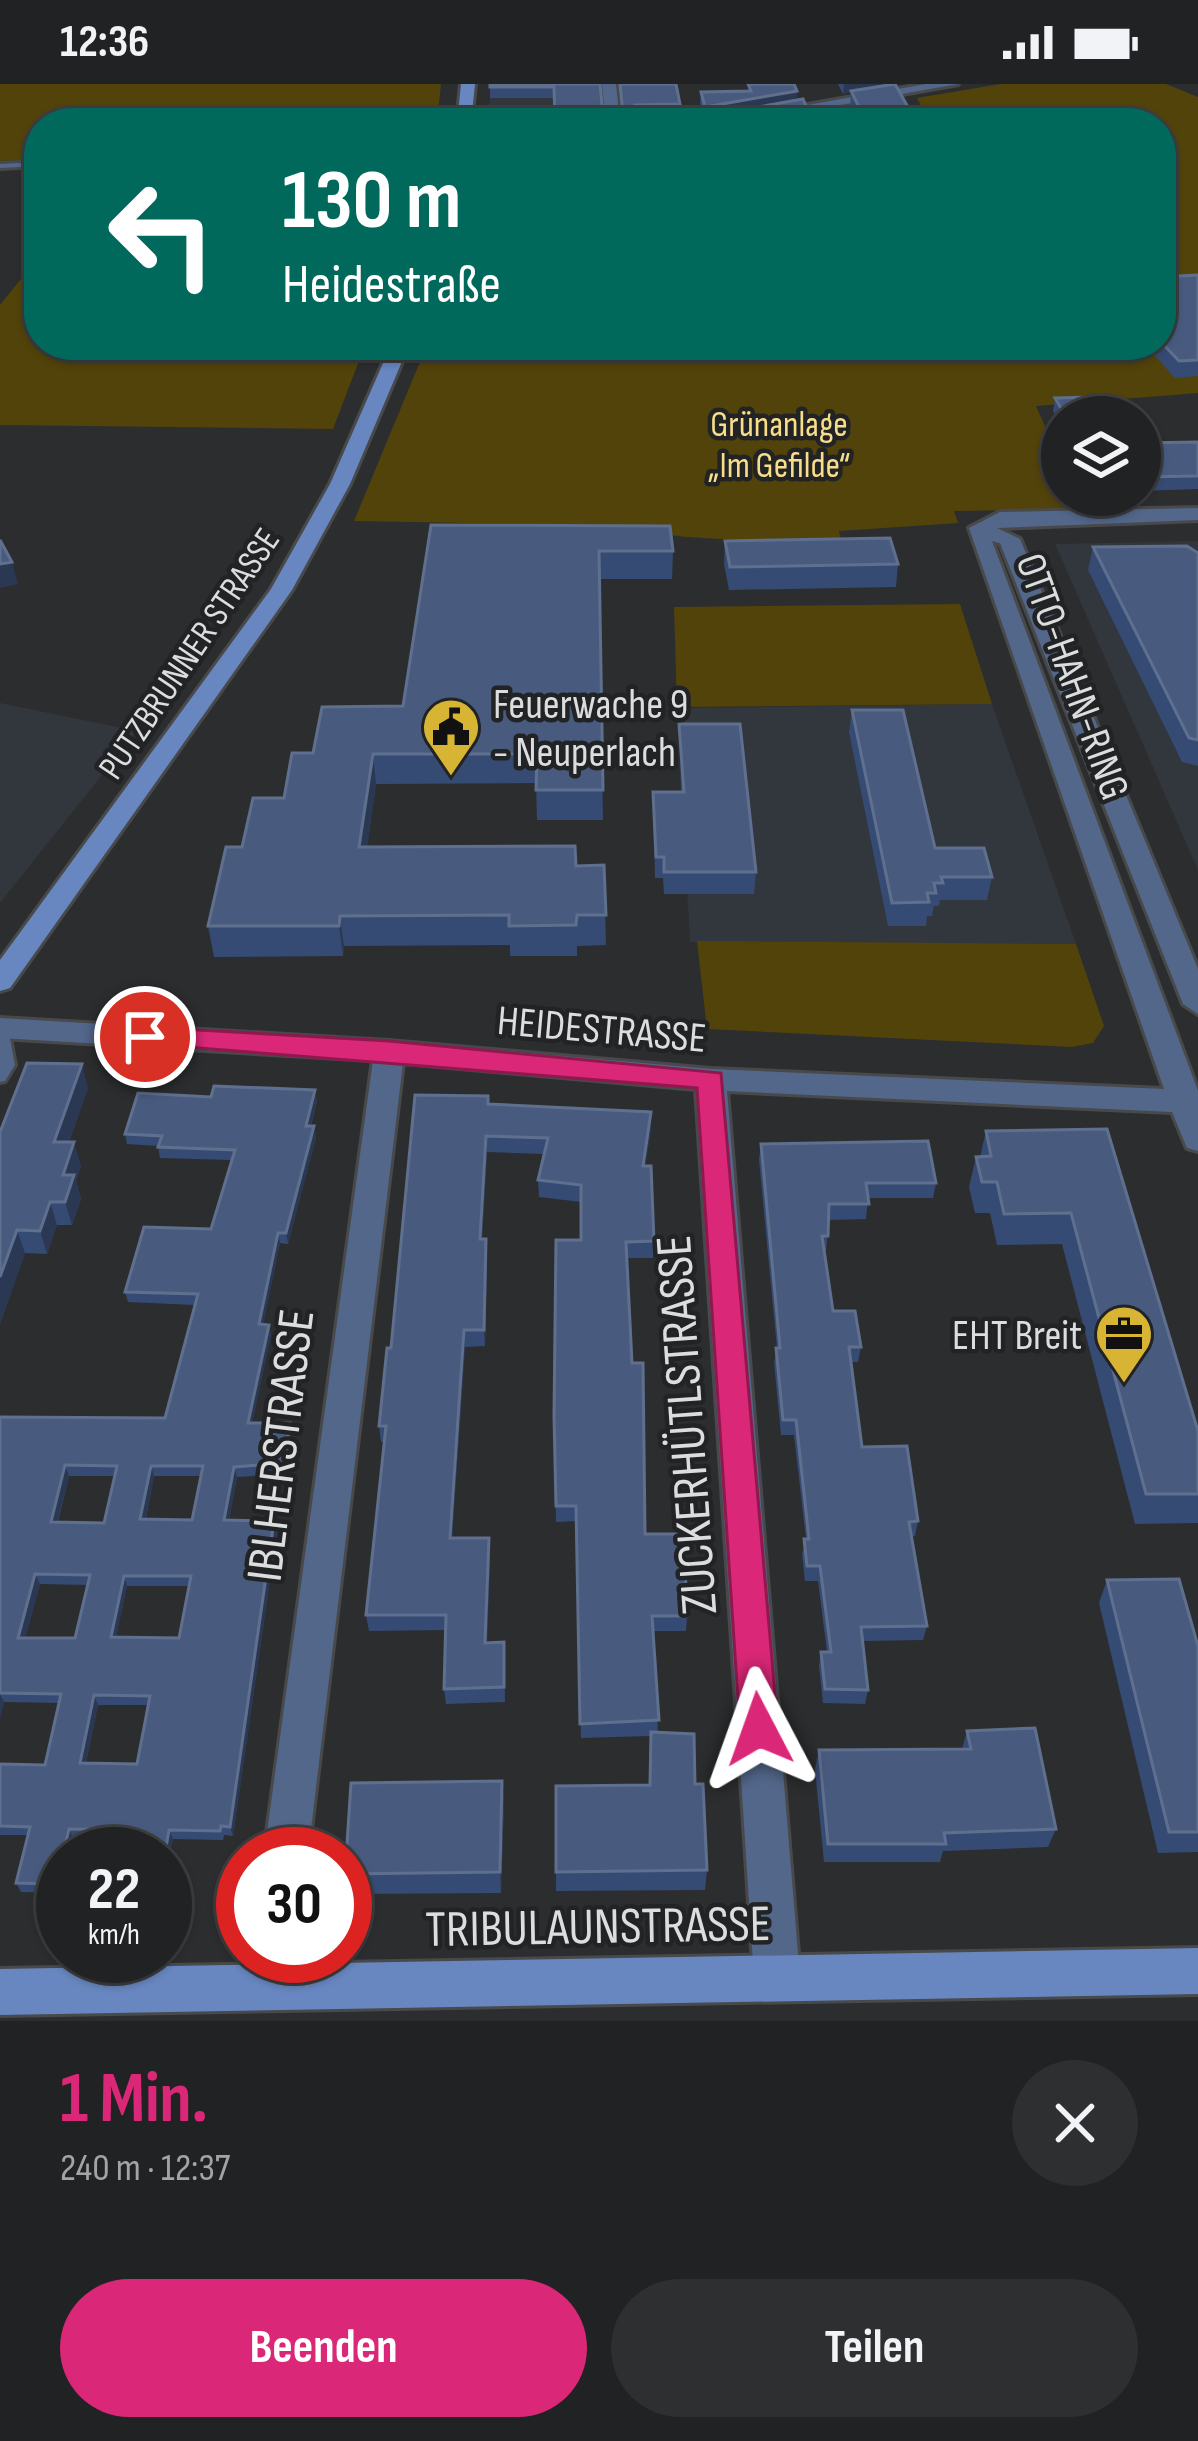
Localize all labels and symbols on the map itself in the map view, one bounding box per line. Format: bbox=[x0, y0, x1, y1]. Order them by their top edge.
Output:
park label: Grünanlage „Im Gefilde“ bbox=[708, 404, 850, 488]
street label: PUTZBRUNNER STRASSE bbox=[90, 521, 290, 788]
street label: OTTO-HAHN-RING bbox=[1004, 547, 1140, 807]
place label: Feuerwache 9 - Neuperlach bbox=[493, 680, 688, 779]
public building icon: Feuerwache 9 - Neuperlach bbox=[420, 696, 482, 778]
pin bbox=[94, 986, 196, 1088]
street label: HEIDESTRASSE bbox=[495, 996, 708, 1065]
street label: ZUCKERHÜTLSTRASSE bbox=[644, 1233, 731, 1617]
office icon: EHT Breit bbox=[1093, 1303, 1155, 1385]
street label: IBLHERSTRASSE bbox=[235, 1306, 328, 1585]
place label: EHT Breit bbox=[952, 1311, 1082, 1362]
position arrow bbox=[696, 1666, 822, 1792]
speed limit sign: 30 bbox=[216, 1827, 372, 1983]
street label: TRIBULAUNSTRASSE bbox=[425, 1894, 771, 1961]

